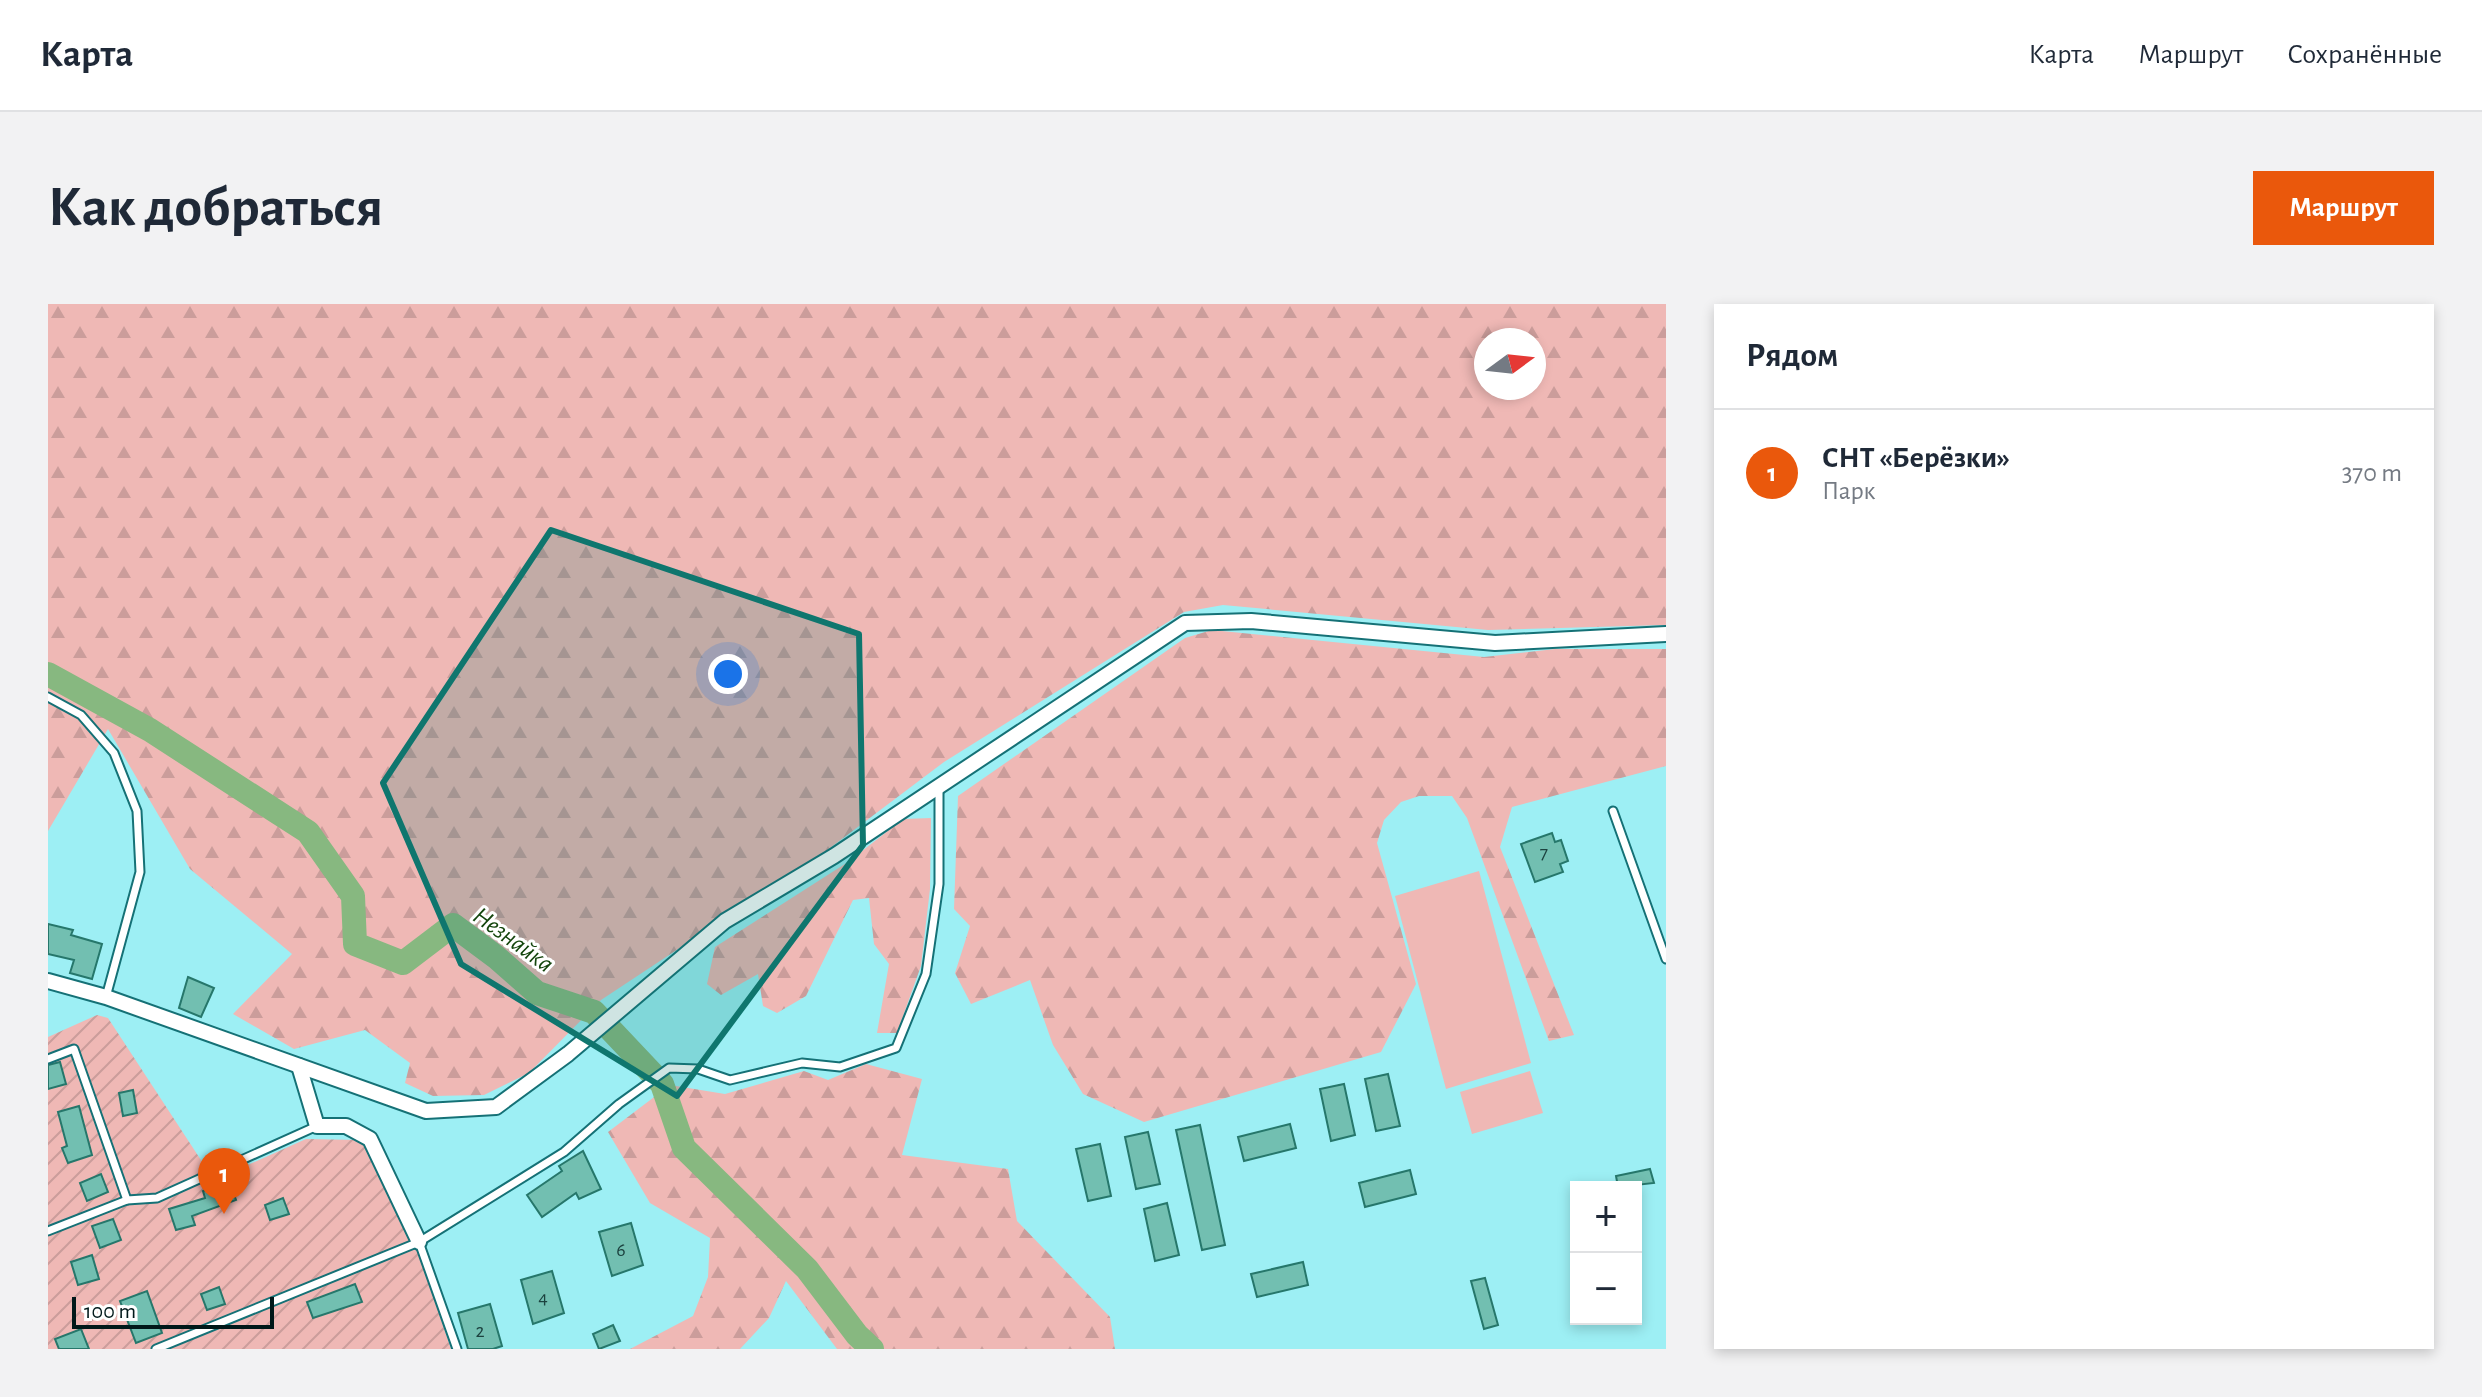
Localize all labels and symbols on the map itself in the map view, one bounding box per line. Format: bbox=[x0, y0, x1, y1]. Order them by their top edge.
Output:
north arrow bbox=[1474, 328, 1546, 400]
your location bbox=[708, 654, 748, 694]
house number: 7 bbox=[1540, 843, 1548, 863]
water label: Незнайка bbox=[468, 902, 558, 977]
pin: 1 bbox=[198, 1148, 250, 1214]
house number: 6 bbox=[616, 1240, 626, 1260]
house number: 4 bbox=[538, 1288, 548, 1308]
scale bar bbox=[72, 1293, 274, 1329]
house number: 2 bbox=[475, 1321, 485, 1341]

